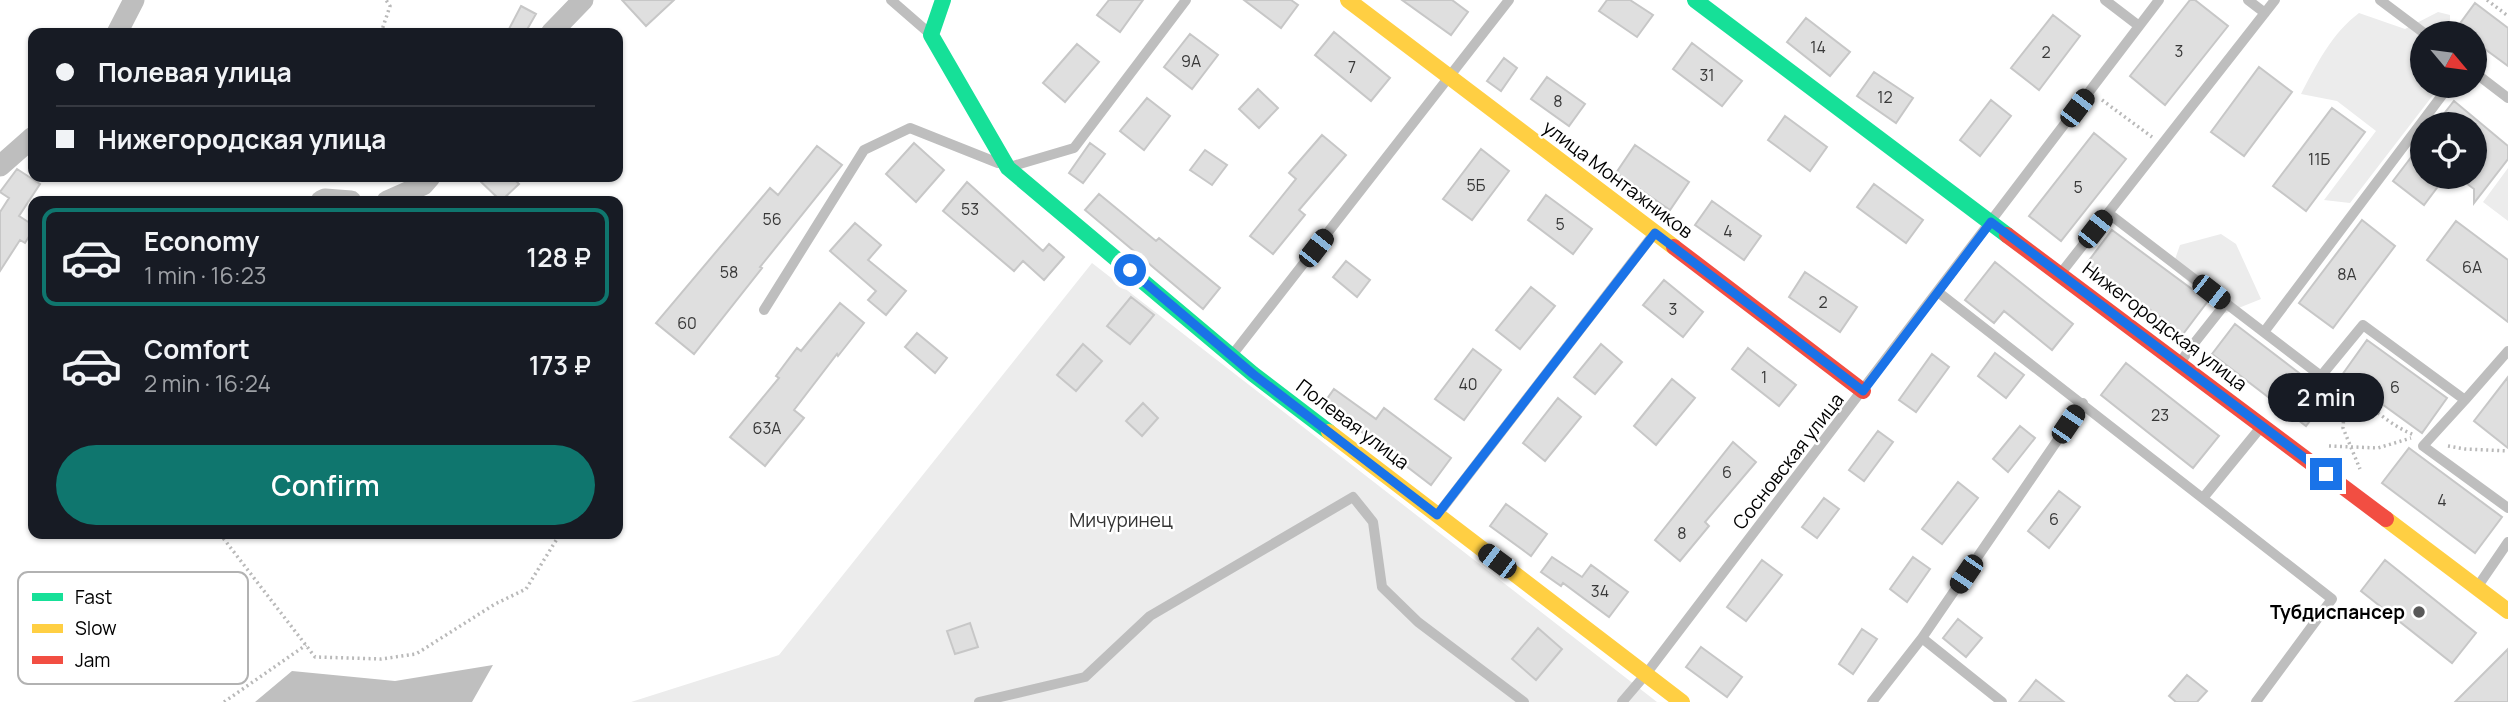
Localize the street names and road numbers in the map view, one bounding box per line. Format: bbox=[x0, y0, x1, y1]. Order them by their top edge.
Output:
street label: улица Монтажников bbox=[1538, 114, 1698, 244]
street label: Нижегородская улица bbox=[2077, 255, 2253, 397]
street label: Полевая улица bbox=[1291, 373, 1415, 475]
street label: Сосновская улица bbox=[1727, 387, 1849, 535]

